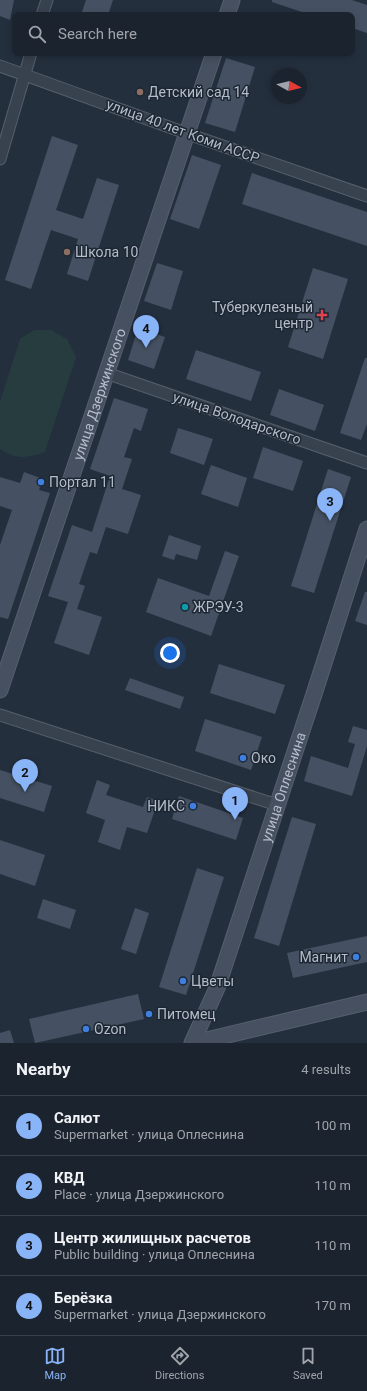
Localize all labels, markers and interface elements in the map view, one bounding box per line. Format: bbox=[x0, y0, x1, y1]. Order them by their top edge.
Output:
search box bbox=[12, 12, 355, 56]
icon: search bbox=[26, 23, 48, 45]
text: Search here bbox=[58, 25, 137, 43]
north arrow bbox=[271, 68, 307, 104]
place label: Детский сад 14 bbox=[148, 84, 249, 100]
marker: Детский сад 14 bbox=[135, 87, 145, 97]
street label: улица 40 лет Коми АССР bbox=[104, 96, 262, 166]
place label: Школа 10 bbox=[75, 244, 139, 260]
marker: Школа 10 bbox=[62, 247, 72, 257]
place label: Туберкулезный центр bbox=[212, 299, 313, 331]
marker: Туберкулезный центр bbox=[316, 309, 328, 321]
pin: 4 bbox=[133, 315, 159, 348]
street label: улица Дзержинского bbox=[70, 326, 129, 462]
street label: улица Володарского bbox=[171, 389, 303, 447]
place label: Портал 11 bbox=[49, 474, 116, 490]
marker: Портал 11 bbox=[36, 477, 46, 487]
pin: 3 bbox=[317, 488, 343, 521]
place label: ЖРЭУ-3 bbox=[193, 599, 244, 615]
marker: ЖРЭУ-3 bbox=[180, 602, 190, 612]
your location bbox=[160, 643, 180, 663]
street label: улица Оплеснина bbox=[258, 730, 309, 844]
place label: Око bbox=[251, 750, 276, 766]
marker: Око bbox=[238, 753, 248, 763]
pin: 2 bbox=[12, 759, 38, 792]
pin: 1 bbox=[222, 787, 248, 820]
place label: НИКС bbox=[147, 798, 185, 814]
marker: НИКС bbox=[188, 801, 198, 811]
place label: Магнит bbox=[299, 949, 348, 965]
marker: Магнит bbox=[351, 952, 361, 962]
place label: Цветы bbox=[191, 973, 234, 989]
marker: Цветы bbox=[178, 976, 188, 986]
place label: Питомец bbox=[157, 1006, 216, 1022]
marker: Питомец bbox=[144, 1009, 154, 1019]
place label: Ozon bbox=[94, 1021, 126, 1037]
marker: Ozon bbox=[81, 1024, 91, 1034]
text: Nearby bbox=[16, 1059, 71, 1079]
text: 4 results bbox=[301, 1062, 351, 1077]
text: Салют bbox=[54, 1109, 100, 1127]
text: 1 bbox=[25, 1118, 33, 1133]
text: 100 m bbox=[314, 1118, 351, 1133]
text: Supermarket · улица Оплеснина bbox=[54, 1127, 244, 1142]
text: КВД bbox=[54, 1169, 84, 1187]
text: 2 bbox=[25, 1178, 33, 1193]
text: 110 m bbox=[314, 1178, 351, 1193]
text: Place · улица Дзержинского bbox=[54, 1187, 224, 1202]
text: Центр жилищных расчетов bbox=[54, 1229, 251, 1247]
text: 3 bbox=[25, 1238, 33, 1253]
text: 110 m bbox=[314, 1238, 351, 1253]
text: Public building · улица Оплеснина bbox=[54, 1247, 255, 1262]
text: Берёзка bbox=[54, 1289, 112, 1307]
text: 4 bbox=[25, 1298, 33, 1313]
text: 170 m bbox=[314, 1298, 351, 1313]
text: Supermarket · улица Дзержинского bbox=[54, 1307, 266, 1322]
tab: Map bbox=[44, 1345, 66, 1382]
tab: Directions bbox=[155, 1345, 204, 1382]
tab: Saved bbox=[293, 1345, 323, 1382]

